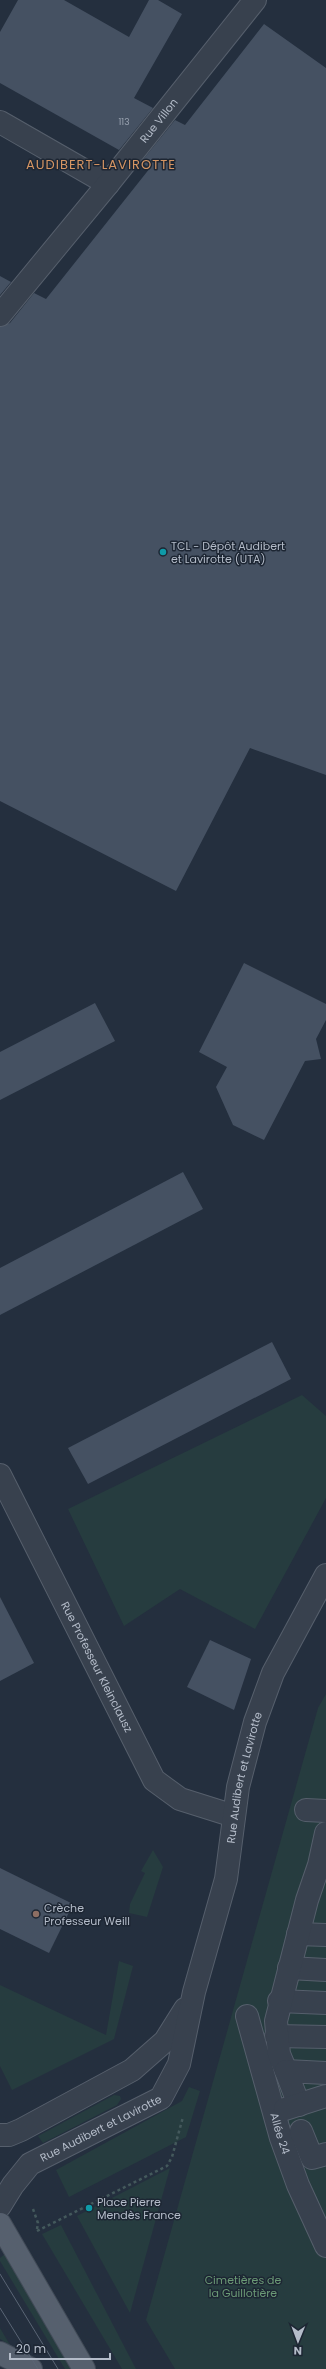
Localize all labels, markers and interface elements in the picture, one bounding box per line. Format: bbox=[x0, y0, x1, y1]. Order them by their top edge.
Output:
street label: Rue Villon bbox=[136, 95, 182, 146]
house number: 113 bbox=[118, 116, 130, 128]
district label: AUDIBERT-LAVIROTTE bbox=[26, 155, 176, 174]
place label: TCL - Dépôt Audibert et Lavirotte (UTA) bbox=[171, 538, 285, 567]
marker: TCL - Dépôt Audibert et Lavirotte (UTA) bbox=[158, 547, 168, 557]
street label: Rue Professeur Kleinclausz bbox=[57, 1599, 137, 1735]
street label: Rue Audibert et Lavirotte bbox=[223, 1709, 266, 1844]
place label: Crèche Professeur Weill bbox=[44, 1900, 130, 1929]
marker: Crèche Professeur Weill bbox=[31, 1909, 41, 1919]
street label: Rue Audibert et Lavirotte bbox=[37, 2091, 165, 2166]
street label: Allée 24 bbox=[266, 2111, 294, 2157]
place label: Place Pierre Mendès France bbox=[97, 2194, 181, 2223]
marker: Place Pierre Mendès France bbox=[84, 2203, 94, 2213]
park label: Cimetières de la Guillotière bbox=[205, 2272, 282, 2301]
north arrow bbox=[278, 2321, 318, 2361]
scale bar bbox=[10, 2335, 110, 2361]
text: 20 m bbox=[16, 2340, 46, 2357]
text: N bbox=[294, 2343, 302, 2359]

